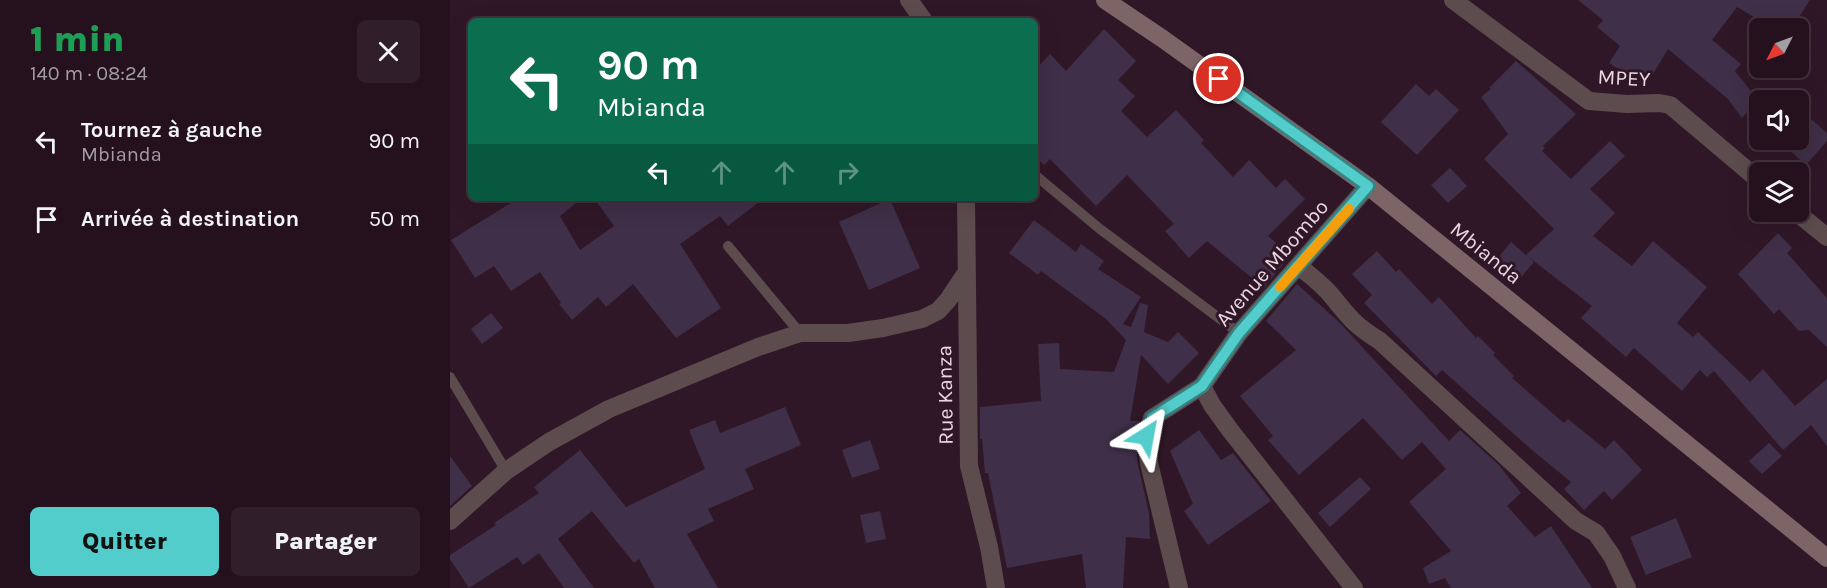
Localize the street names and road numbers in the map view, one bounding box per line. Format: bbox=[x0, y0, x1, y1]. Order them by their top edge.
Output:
street label: MPEY bbox=[1597, 65, 1651, 91]
street label: Avenue Mbombo bbox=[1211, 195, 1333, 331]
street label: Mbianda bbox=[1446, 217, 1526, 289]
street label: Rue Kanza bbox=[932, 345, 958, 445]

